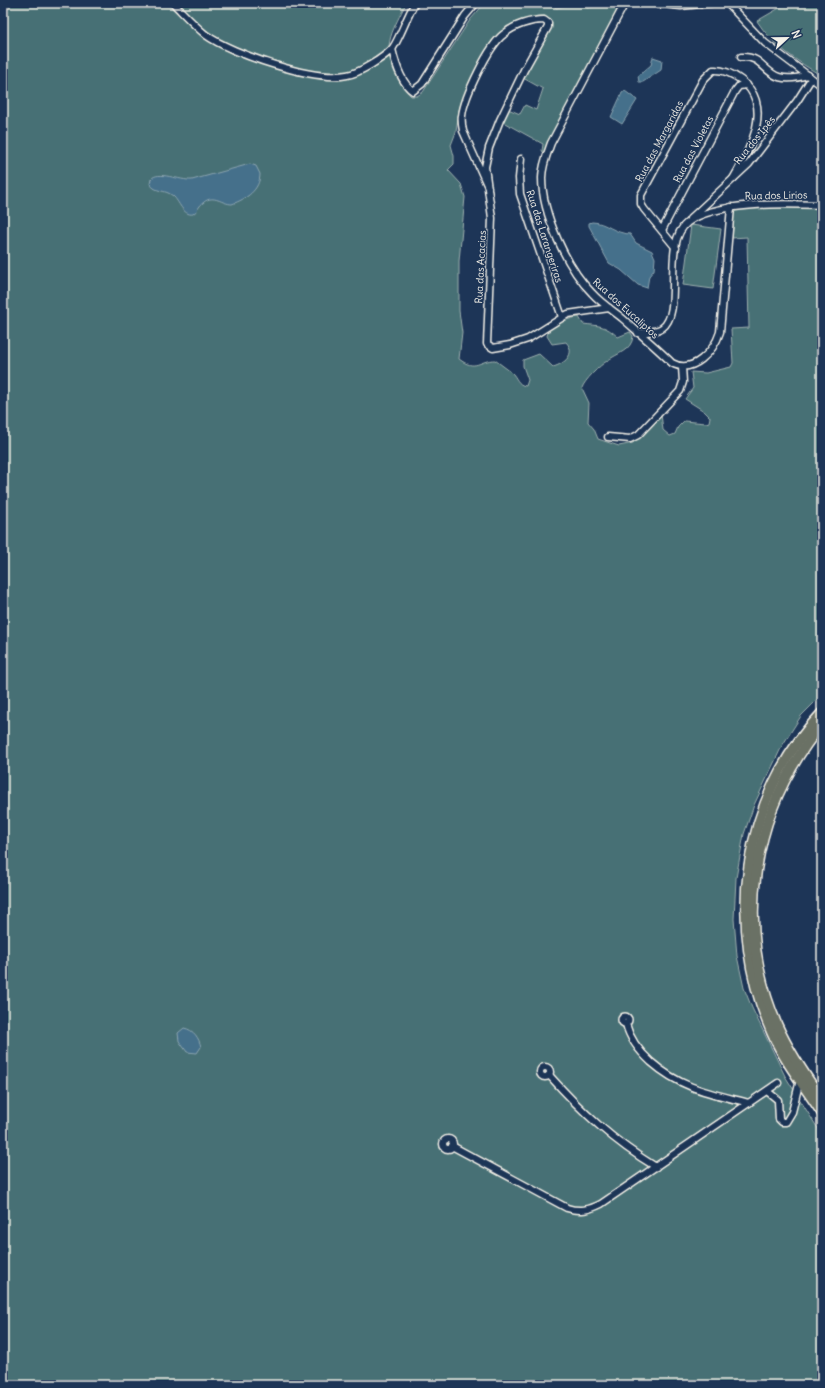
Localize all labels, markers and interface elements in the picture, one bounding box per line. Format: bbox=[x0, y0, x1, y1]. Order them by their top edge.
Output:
north arrow bbox=[767, 18, 807, 58]
text: N bbox=[788, 28, 804, 40]
street label: Rua das Margaridas bbox=[633, 98, 687, 184]
street label: Rua das Violetas bbox=[670, 113, 717, 185]
street label: Rua dos Ipês bbox=[731, 113, 778, 167]
street label: Rua das Larangeriras bbox=[523, 188, 566, 285]
street label: Rua dos Lirios bbox=[745, 188, 808, 203]
street label: Rua das Acacias bbox=[472, 230, 489, 304]
street label: Rua dos Eucaliptos bbox=[590, 275, 662, 342]

